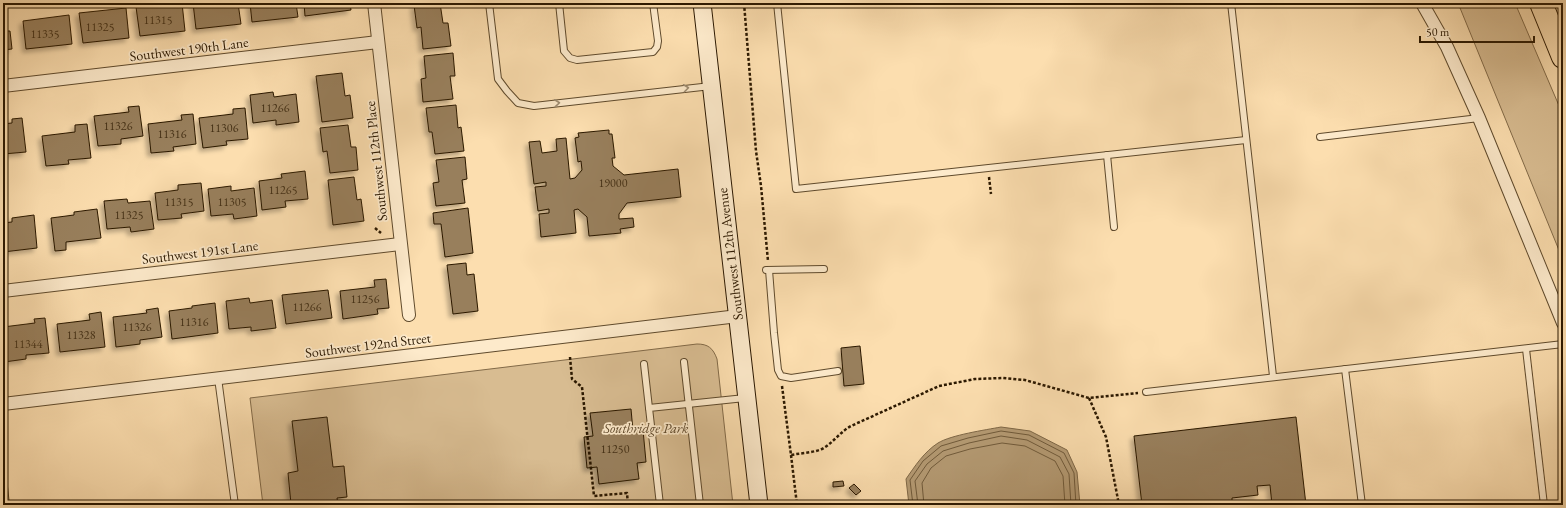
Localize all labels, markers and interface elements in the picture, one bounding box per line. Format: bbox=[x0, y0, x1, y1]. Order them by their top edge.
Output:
house number: 11315 bbox=[144, 12, 173, 28]
scale bar bbox=[1420, 18, 1534, 44]
house number: 11325 bbox=[86, 19, 115, 35]
text: 50 m bbox=[1426, 24, 1450, 40]
house number: 11335 bbox=[31, 26, 60, 42]
street label: Southwest 190th Lane bbox=[129, 33, 250, 65]
one-way arrow bbox=[683, 84, 689, 93]
one-way arrow bbox=[554, 99, 560, 108]
house number: 11266 bbox=[261, 100, 290, 116]
street label: Southwest 112th Place bbox=[361, 100, 391, 222]
house number: 11326 bbox=[104, 118, 133, 134]
house number: 11306 bbox=[210, 120, 239, 136]
house number: 11316 bbox=[158, 126, 187, 142]
house number: 19000 bbox=[599, 175, 628, 191]
house number: 11265 bbox=[269, 182, 298, 198]
street label: Southwest 112th Avenue bbox=[713, 186, 747, 321]
house number: 11315 bbox=[165, 194, 194, 210]
house number: 11305 bbox=[218, 194, 247, 210]
house number: 11325 bbox=[115, 207, 144, 223]
street label: Southwest 191st Lane bbox=[141, 236, 260, 268]
house number: 11256 bbox=[351, 291, 380, 307]
house number: 11266 bbox=[293, 299, 322, 315]
house number: 11316 bbox=[180, 314, 209, 330]
house number: 11326 bbox=[123, 319, 152, 335]
house number: 11328 bbox=[67, 327, 96, 343]
street label: Southwest 192nd Street bbox=[304, 328, 433, 362]
house number: 11344 bbox=[14, 336, 43, 352]
park label: Southridge Park bbox=[603, 419, 689, 437]
house number: 11250 bbox=[601, 441, 630, 457]

